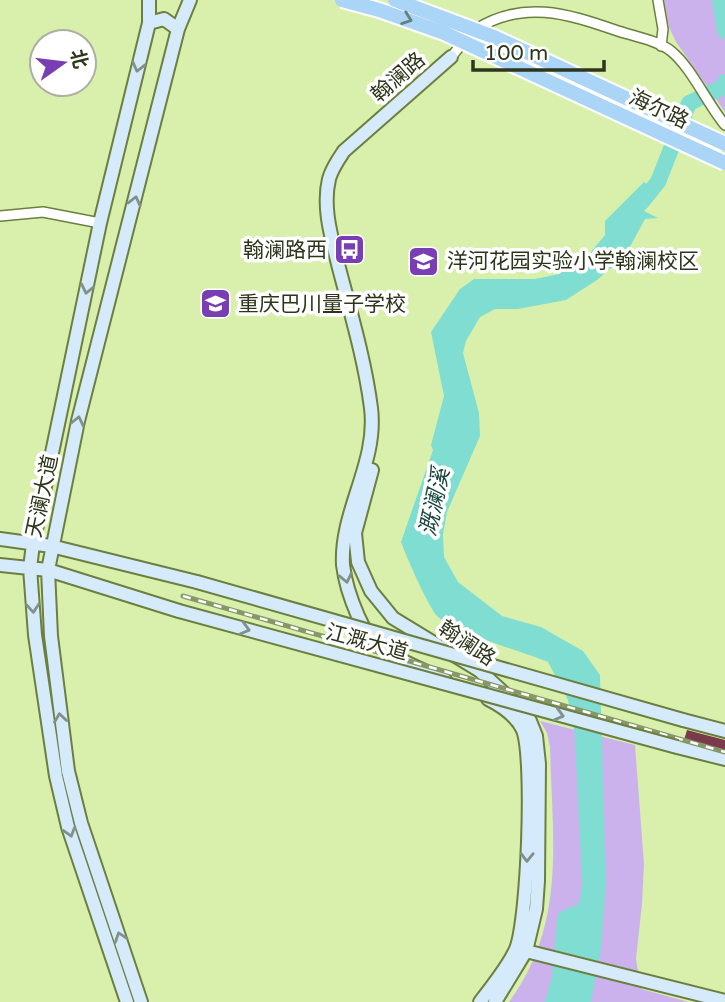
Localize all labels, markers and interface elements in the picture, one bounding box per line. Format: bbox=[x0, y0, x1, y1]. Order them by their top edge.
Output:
one-way arrow bbox=[401, 11, 413, 25]
north arrow bbox=[28, 28, 98, 98]
scale bar bbox=[473, 28, 604, 72]
text: 100 m bbox=[484, 41, 548, 66]
text: 北 bbox=[66, 47, 91, 71]
street label: 翰澜路 bbox=[366, 47, 430, 107]
one-way arrow bbox=[132, 61, 146, 73]
street label: 海尔路 bbox=[625, 85, 693, 134]
one-way arrow bbox=[127, 195, 141, 207]
bus stop icon: 翰澜路西 bbox=[333, 233, 367, 267]
place label: 翰澜路西 bbox=[243, 238, 327, 263]
school or university icon: 洋河花园实验小学翰澜校区 bbox=[407, 244, 441, 278]
place label: 洋河花园实验小学翰澜校区 bbox=[447, 249, 699, 274]
one-way arrow bbox=[80, 283, 95, 295]
school or university icon: 重庆巴川量子学校 bbox=[198, 287, 232, 321]
place label: 重庆巴川量子学校 bbox=[238, 292, 406, 317]
one-way arrow bbox=[70, 415, 84, 427]
street label: 天澜大道 bbox=[22, 452, 63, 540]
water label: 溉澜溪 bbox=[414, 463, 456, 539]
one-way arrow bbox=[338, 572, 352, 584]
one-way arrow bbox=[25, 603, 40, 614]
street label: 翰澜路 bbox=[434, 615, 500, 671]
street label: 江溉大道 bbox=[323, 620, 411, 665]
one-way arrow bbox=[239, 621, 251, 635]
one-way arrow bbox=[553, 706, 565, 721]
one-way arrow bbox=[53, 712, 68, 724]
one-way arrow bbox=[62, 826, 76, 838]
one-way arrow bbox=[519, 852, 534, 863]
one-way arrow bbox=[114, 931, 128, 944]

